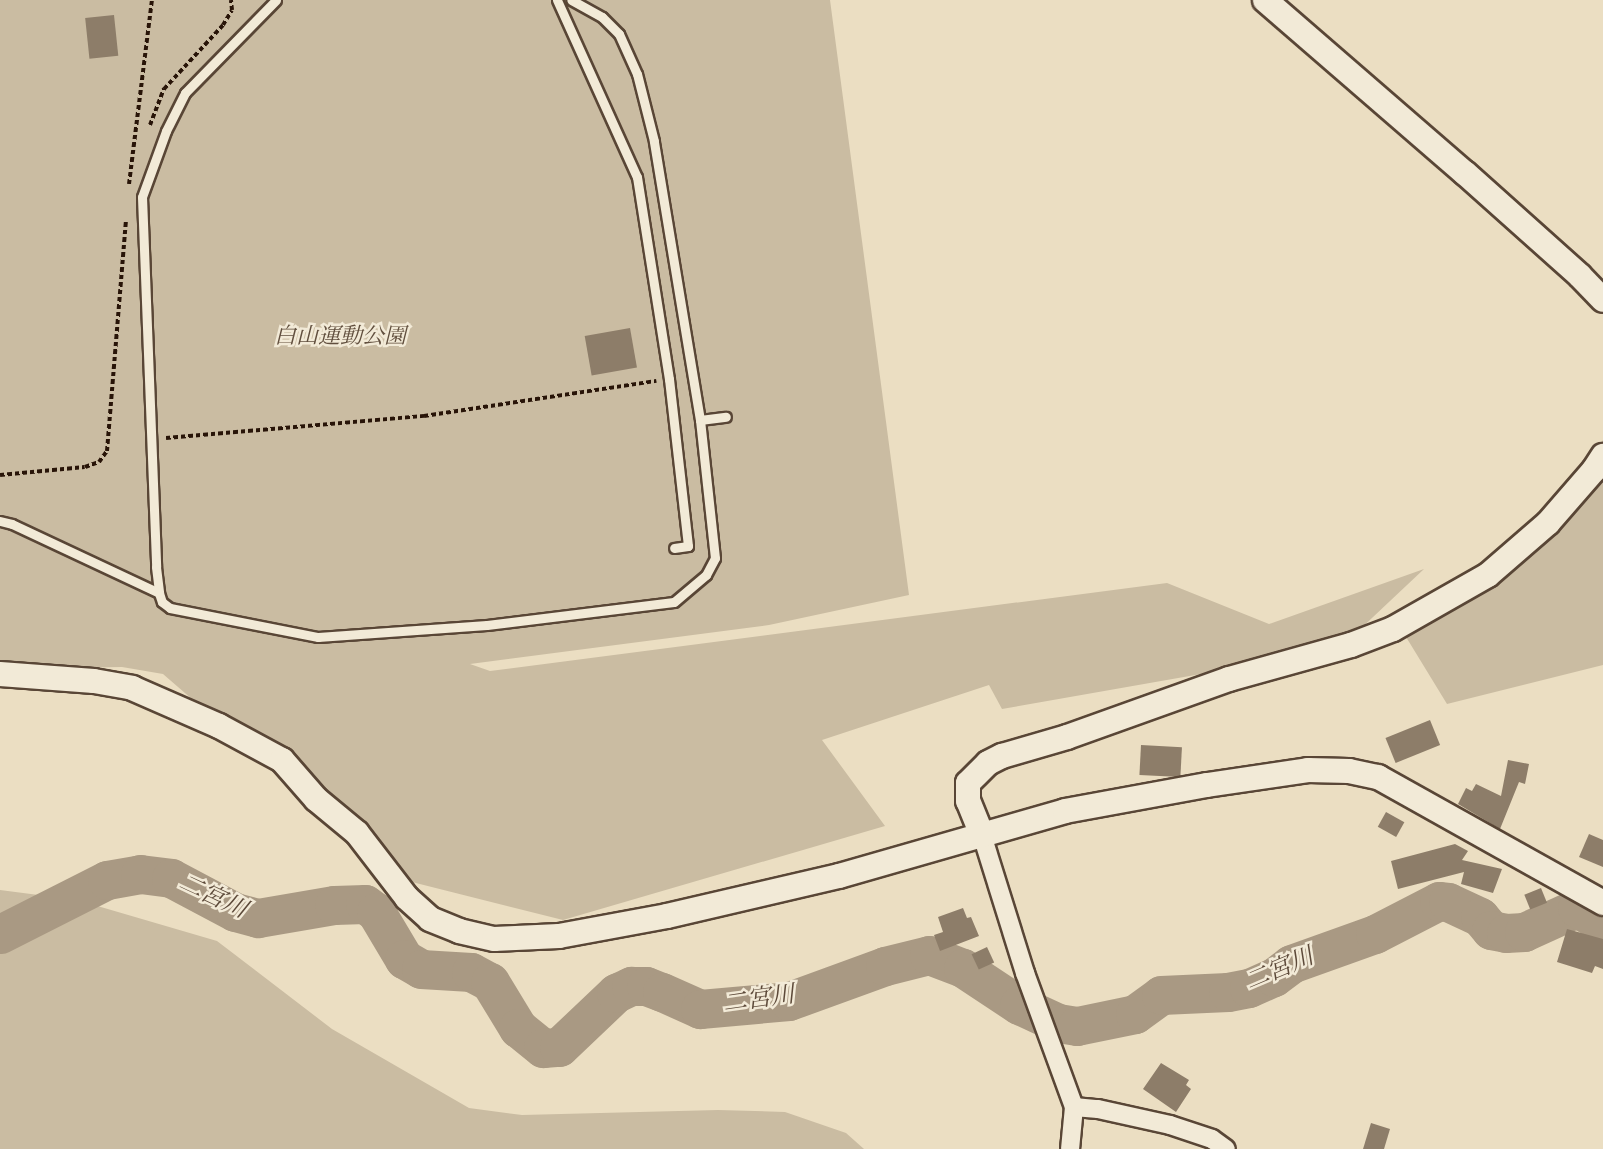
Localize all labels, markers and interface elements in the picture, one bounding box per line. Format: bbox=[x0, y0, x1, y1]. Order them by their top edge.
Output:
park label: 白山運動公園 bbox=[274, 326, 406, 352]
water label: 二宮川 bbox=[173, 870, 251, 926]
water label: 二宮川 bbox=[1241, 944, 1319, 998]
water label: 二宮川 bbox=[721, 982, 797, 1020]

